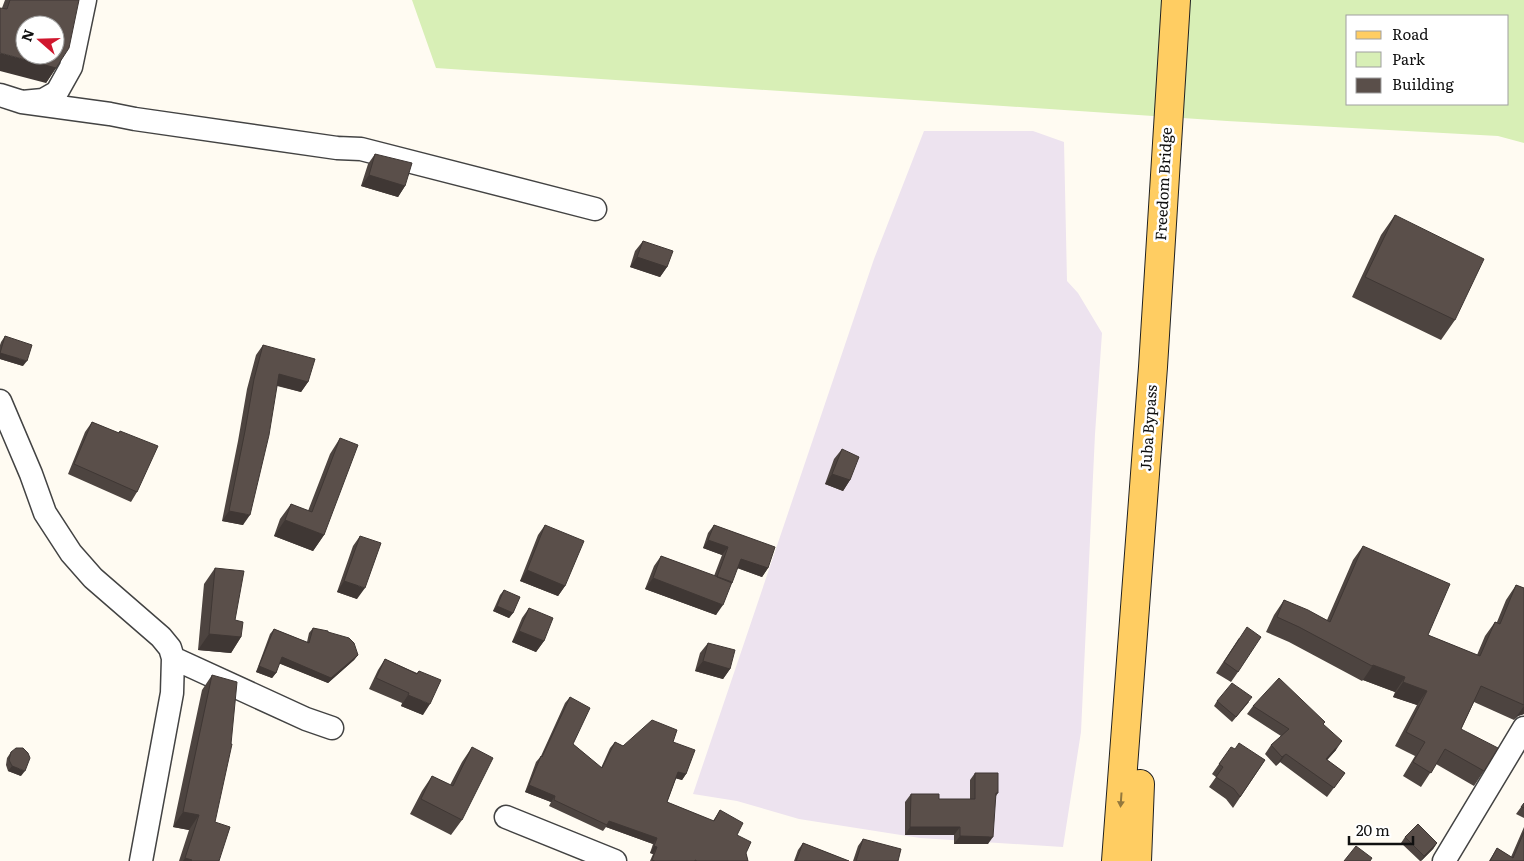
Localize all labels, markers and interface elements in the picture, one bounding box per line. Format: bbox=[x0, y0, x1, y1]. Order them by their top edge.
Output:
north arrow bbox=[15, 15, 65, 65]
legend bbox=[1346, 15, 1509, 105]
text: Road bbox=[1392, 22, 1428, 45]
text: N bbox=[15, 26, 38, 44]
text: Park bbox=[1392, 47, 1426, 70]
text: Building bbox=[1392, 72, 1454, 95]
street label: Freedom Bridge bbox=[1148, 126, 1177, 241]
street label: Juba Bypass bbox=[1133, 384, 1162, 472]
one-way arrow bbox=[1117, 792, 1125, 808]
scale bar bbox=[1349, 814, 1413, 846]
text: 20 m bbox=[1356, 818, 1390, 841]

